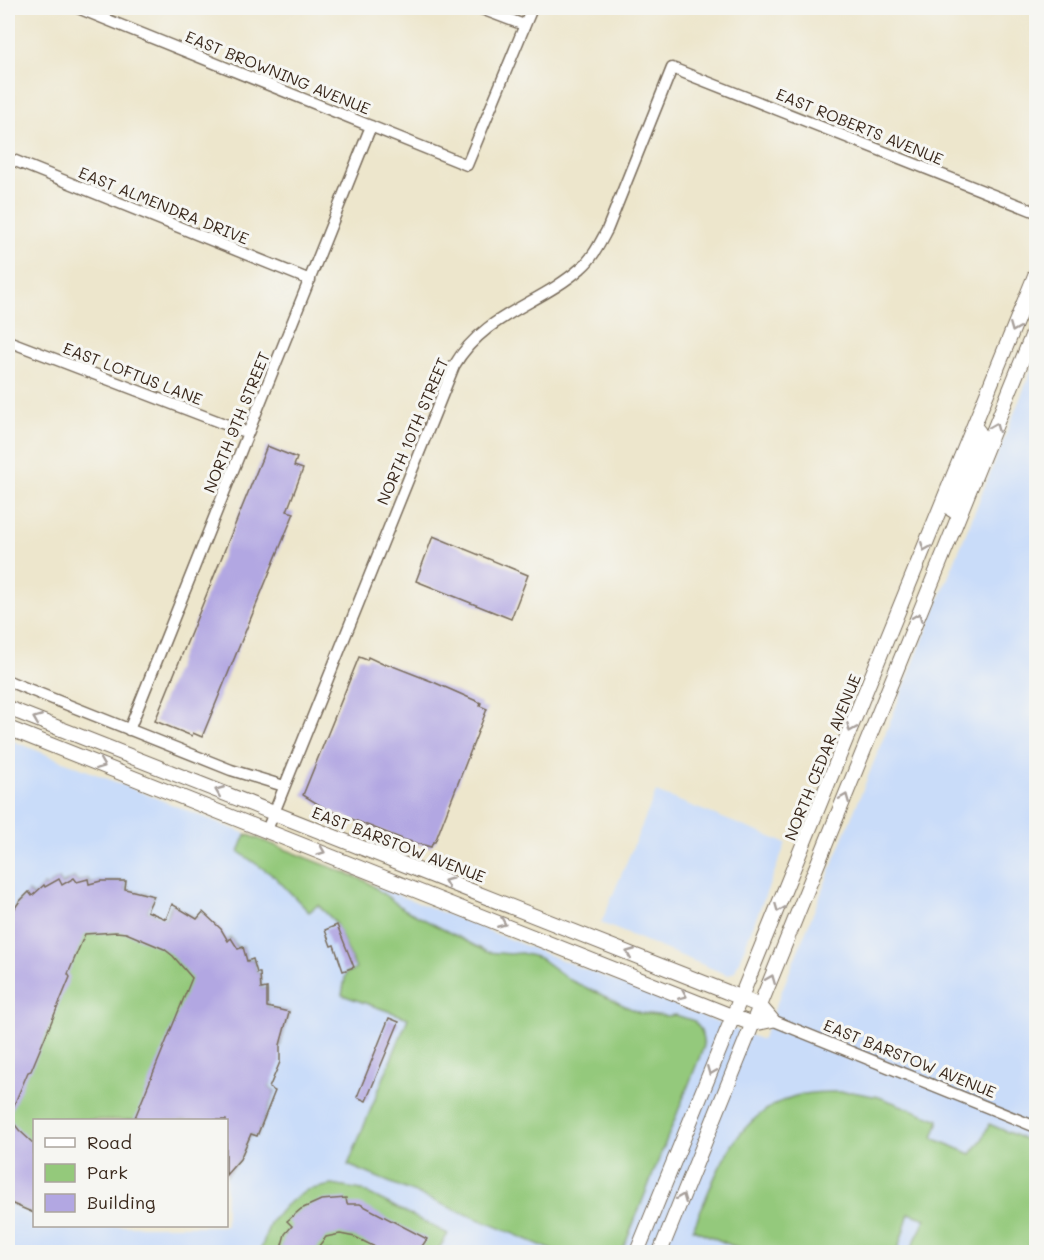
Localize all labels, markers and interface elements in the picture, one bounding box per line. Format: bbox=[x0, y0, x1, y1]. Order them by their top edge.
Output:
street label: EAST BROWNING AVENUE bbox=[182, 25, 374, 119]
street label: EAST ROBERTS AVENUE bbox=[773, 83, 947, 169]
street label: EAST ALMENDRA DRIVE bbox=[76, 161, 252, 249]
one-way arrow bbox=[1009, 321, 1021, 332]
street label: EAST LOFTUS LANE bbox=[60, 337, 206, 409]
street label: NORTH 9TH STREET bbox=[198, 348, 274, 496]
street label: NORTH 10TH STREET bbox=[371, 354, 453, 508]
one-way arrow bbox=[988, 423, 1000, 434]
one-way arrow bbox=[920, 541, 932, 552]
one-way arrow bbox=[911, 613, 923, 624]
street label: NORTH CEDAR AVENUE bbox=[779, 671, 865, 843]
one-way arrow bbox=[33, 714, 44, 726]
one-way arrow bbox=[846, 721, 858, 732]
one-way arrow bbox=[95, 757, 106, 770]
one-way arrow bbox=[214, 786, 225, 798]
one-way arrow bbox=[838, 793, 850, 804]
street label: EAST BARSTOW AVENUE bbox=[309, 801, 489, 887]
one-way arrow bbox=[315, 844, 326, 856]
one-way arrow bbox=[444, 877, 455, 889]
one-way arrow bbox=[774, 902, 786, 913]
one-way arrow bbox=[496, 916, 507, 928]
one-way arrow bbox=[625, 948, 636, 960]
one-way arrow bbox=[764, 974, 777, 984]
one-way arrow bbox=[677, 988, 688, 1000]
street label: EAST BARSTOW AVENUE bbox=[821, 1014, 999, 1102]
one-way arrow bbox=[706, 1065, 718, 1076]
legend bbox=[33, 1119, 228, 1227]
text: Road bbox=[87, 1130, 132, 1154]
text: Park bbox=[87, 1160, 128, 1184]
text: Building bbox=[87, 1190, 155, 1214]
one-way arrow bbox=[675, 1194, 687, 1205]

